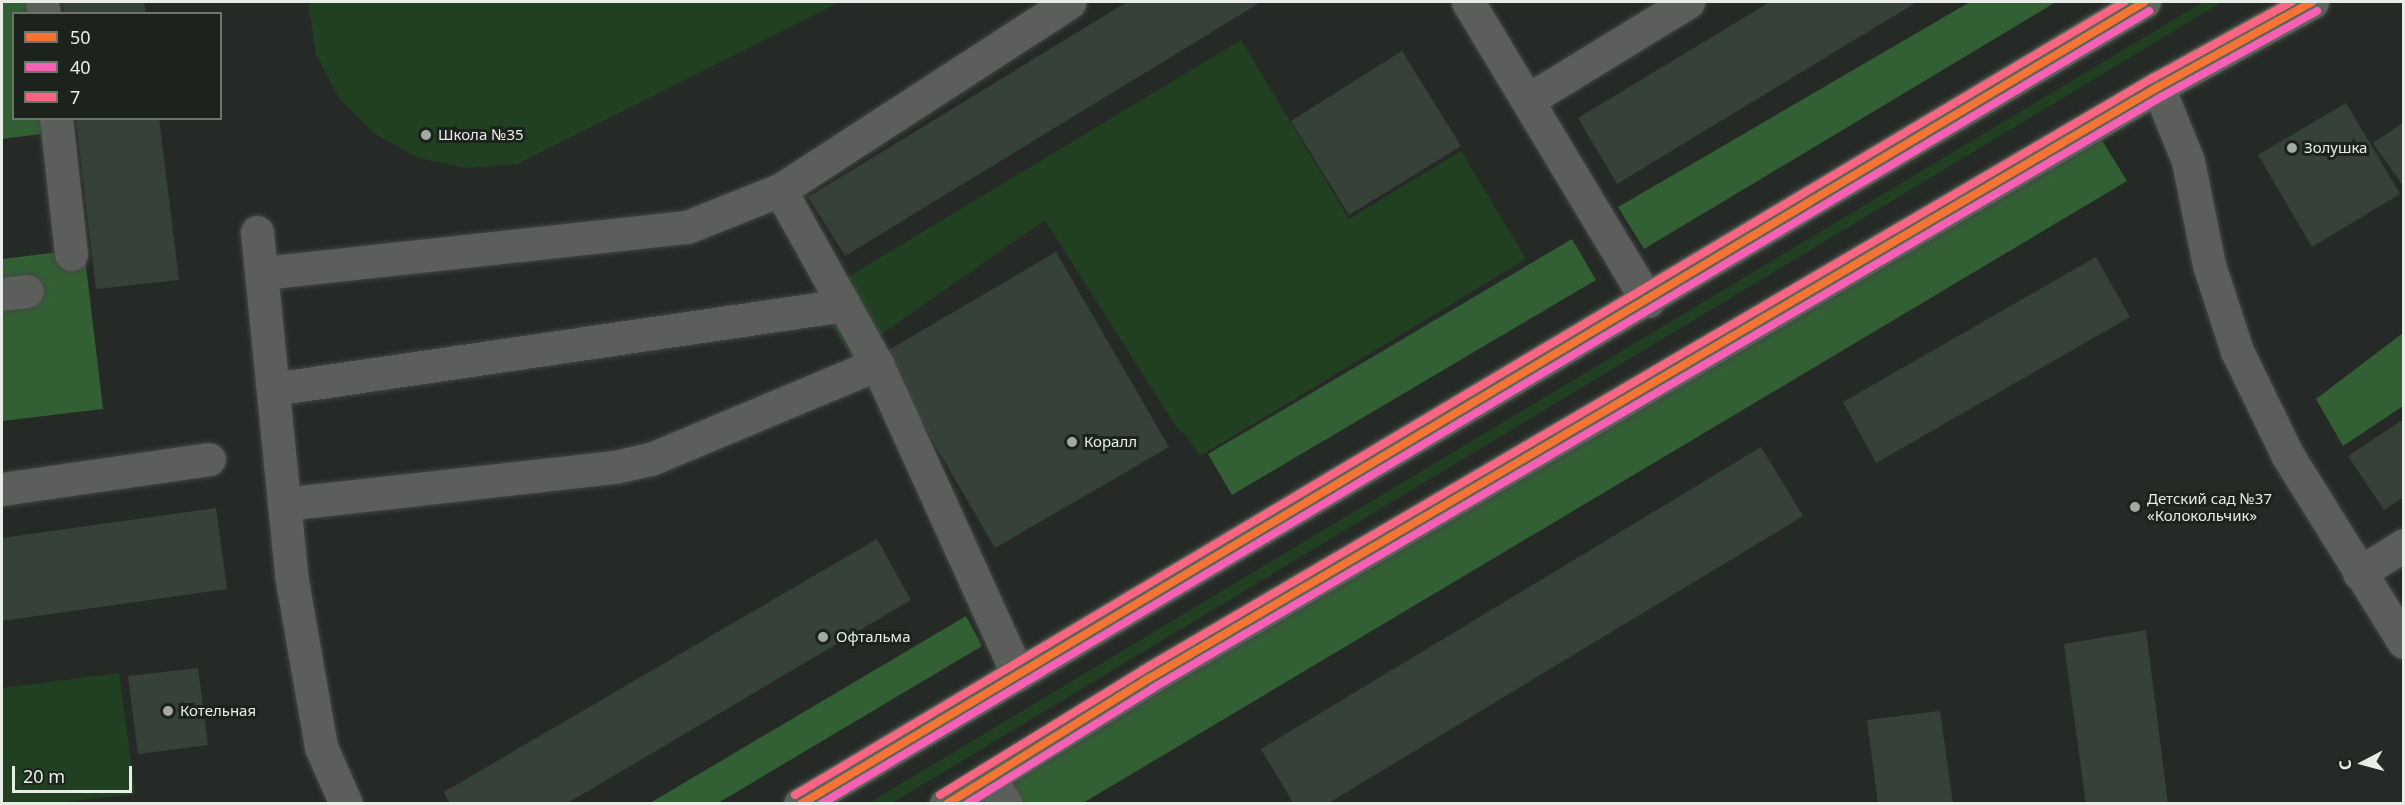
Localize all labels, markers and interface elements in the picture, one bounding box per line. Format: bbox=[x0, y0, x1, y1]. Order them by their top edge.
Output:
legend bbox=[12, 12, 222, 120]
text: 50 bbox=[70, 25, 91, 49]
text: 40 bbox=[70, 55, 91, 79]
text: 7 bbox=[70, 85, 80, 109]
place label: Школа №35 bbox=[438, 126, 524, 144]
marker: Школа №35 bbox=[419, 128, 433, 142]
place label: Золушка bbox=[2304, 139, 2367, 157]
marker: Золушка bbox=[2285, 141, 2299, 155]
place label: Коралл bbox=[1084, 433, 1137, 451]
marker: Коралл bbox=[1065, 435, 1079, 449]
place label: Детский сад №37 «Колокольчик» bbox=[2147, 489, 2272, 524]
marker: Детский сад №37 «Колокольчик» bbox=[2128, 500, 2142, 514]
marker: Офтальма bbox=[814, 628, 832, 646]
place label: Офтальма bbox=[836, 628, 910, 646]
place label: Котельная bbox=[180, 702, 256, 720]
marker: Котельная bbox=[161, 704, 175, 718]
north arrow bbox=[2333, 733, 2393, 793]
scale bar bbox=[15, 754, 135, 792]
text: С bbox=[2334, 759, 2357, 771]
text: 20 m bbox=[23, 764, 65, 788]

